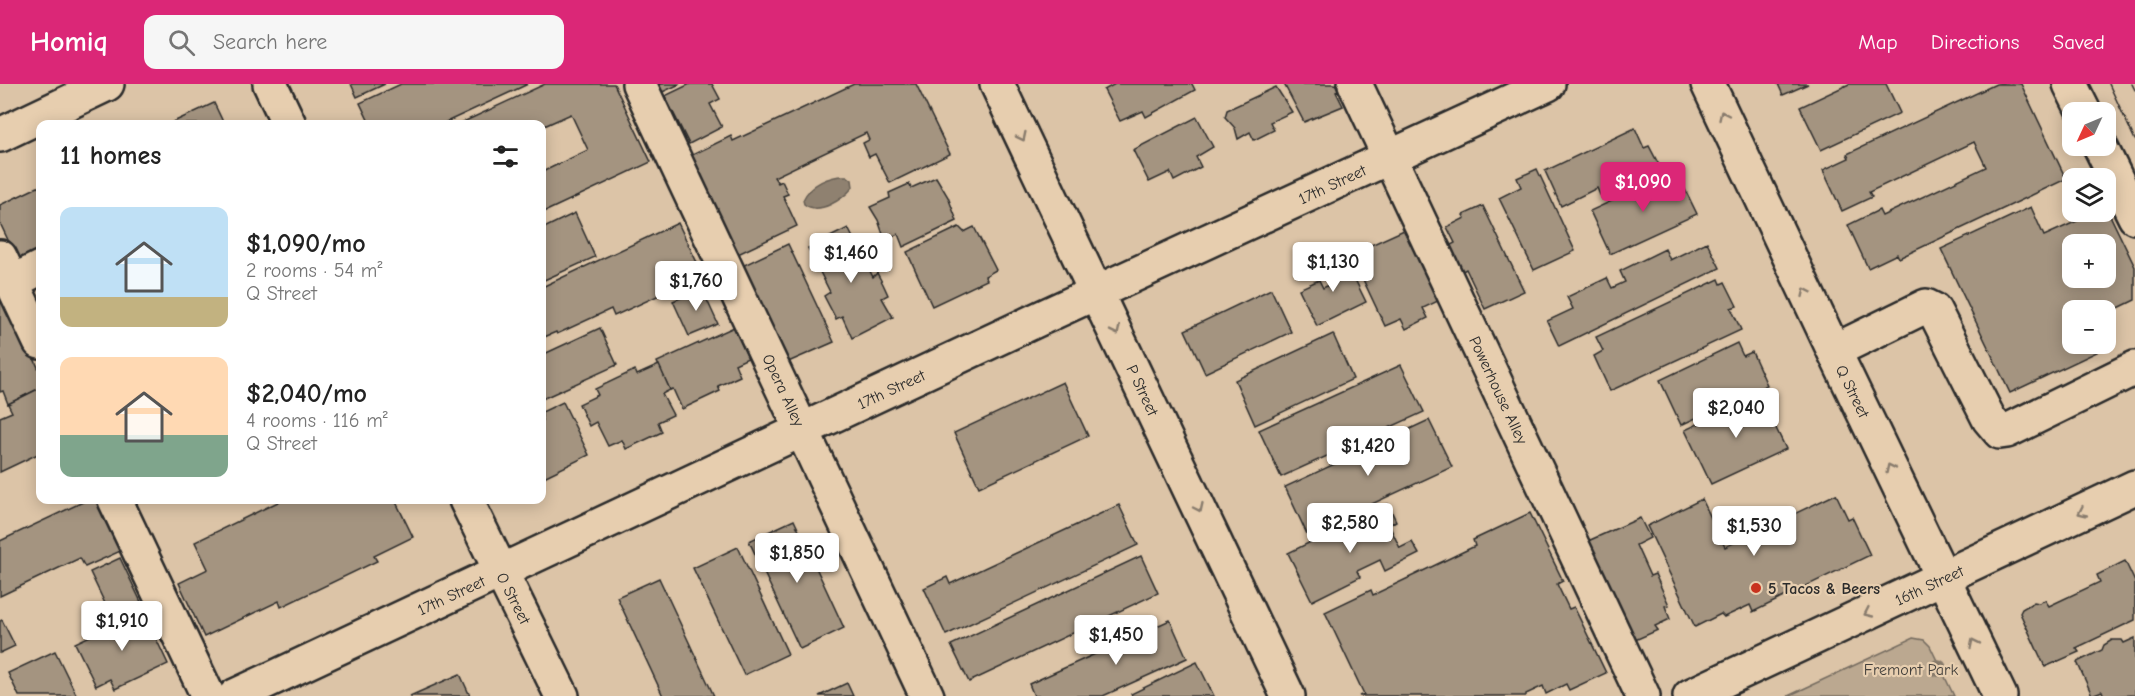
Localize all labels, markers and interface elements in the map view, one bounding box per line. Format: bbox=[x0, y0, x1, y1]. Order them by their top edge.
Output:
search box bbox=[144, 15, 564, 69]
text: Homiq bbox=[30, 26, 108, 58]
icon: search bbox=[165, 26, 198, 59]
text: Search here bbox=[213, 29, 327, 55]
text: Map bbox=[1858, 30, 1898, 54]
text: Directions bbox=[1931, 30, 2020, 54]
text: Saved bbox=[2053, 30, 2105, 54]
north arrow bbox=[2062, 102, 2116, 156]
map controls bbox=[2062, 102, 2116, 354]
one-way arrow bbox=[1718, 111, 1730, 122]
one-way arrow bbox=[1015, 130, 1027, 141]
icon: filters bbox=[489, 140, 522, 173]
text: 11 homes bbox=[60, 141, 161, 171]
street label: 17th Street bbox=[1296, 161, 1369, 208]
pin: $1,090 bbox=[1594, 162, 1692, 213]
button: layers bbox=[2062, 168, 2116, 222]
text: $1,090 bbox=[1614, 170, 1672, 193]
text: $1,090/mo bbox=[246, 229, 366, 259]
icon: home bbox=[108, 231, 180, 303]
pin: $1,460 bbox=[802, 233, 900, 284]
button: + bbox=[2062, 234, 2116, 288]
text: $1,460 bbox=[824, 241, 879, 264]
pin: $1,130 bbox=[1284, 242, 1382, 293]
text: $1,130 bbox=[1307, 250, 1359, 273]
text: 2 rooms · 54 m² bbox=[246, 259, 382, 282]
pin: $1,760 bbox=[647, 261, 745, 312]
text: $1,760 bbox=[669, 269, 723, 292]
text: Q Street bbox=[246, 282, 317, 305]
one-way arrow bbox=[1802, 287, 1814, 298]
button: − bbox=[2062, 300, 2116, 354]
one-way arrow bbox=[1108, 325, 1120, 336]
street label: Powerhouse Alley bbox=[1465, 334, 1531, 448]
street label: Opera Alley bbox=[758, 351, 808, 430]
street label: P Street bbox=[1122, 362, 1162, 419]
street label: Q Street bbox=[1832, 362, 1873, 421]
street label: 17th Street bbox=[855, 366, 928, 413]
text: $2,040/mo bbox=[246, 379, 367, 409]
icon: home bbox=[108, 381, 180, 453]
pin: $2,040 bbox=[1687, 388, 1785, 439]
text: $2,040 bbox=[1707, 396, 1765, 419]
text: 4 rooms · 116 m² bbox=[246, 409, 388, 432]
pin: $1,420 bbox=[1319, 426, 1417, 477]
text: Q Street bbox=[246, 432, 317, 455]
text: $1,420 bbox=[1341, 434, 1395, 457]
one-way arrow bbox=[1885, 463, 1897, 474]
one-way arrow bbox=[1192, 501, 1204, 512]
pin: $2,580 bbox=[1301, 503, 1399, 554]
one-way arrow bbox=[2078, 505, 2089, 517]
pin: $1,530 bbox=[1705, 506, 1803, 557]
text: $2,580 bbox=[1321, 511, 1379, 534]
text: $1,530 bbox=[1726, 514, 1782, 537]
pin: $1,850 bbox=[748, 533, 846, 584]
text: $1,850 bbox=[769, 541, 825, 564]
street label: 16th Street bbox=[1892, 562, 1967, 610]
street label: O Street bbox=[492, 570, 534, 628]
street label: 17th Street bbox=[415, 572, 488, 619]
place label: 5 Tacos & Beers bbox=[1768, 580, 1880, 598]
marker: 5 Tacos & Beers bbox=[1749, 581, 1763, 595]
pin: $1,910 bbox=[73, 601, 171, 652]
one-way arrow bbox=[1863, 606, 1874, 618]
text: $1,910 bbox=[95, 609, 149, 632]
pin: $1,450 bbox=[1067, 615, 1165, 666]
text: $1,450 bbox=[1088, 623, 1144, 646]
one-way arrow bbox=[1970, 639, 1982, 650]
park label: Fremont Park bbox=[1864, 661, 1958, 679]

